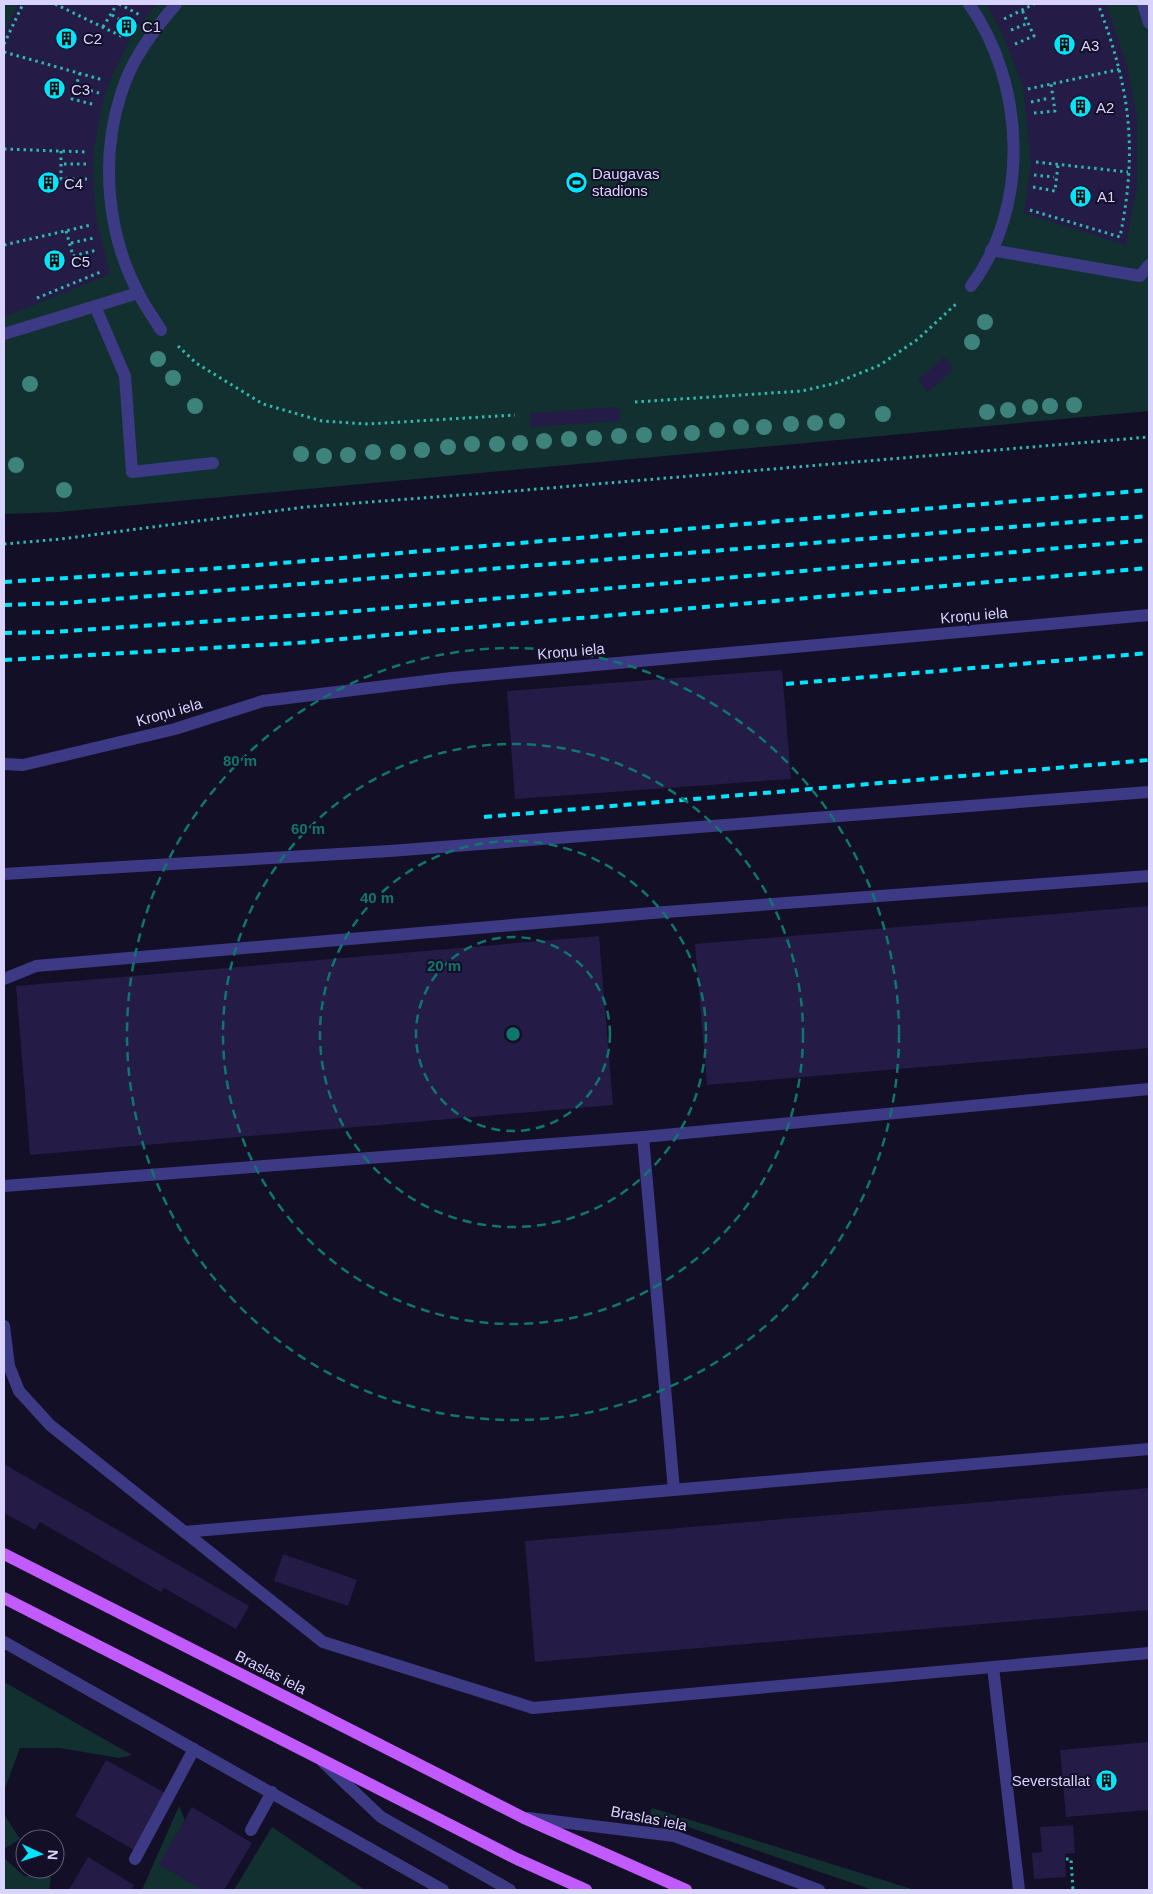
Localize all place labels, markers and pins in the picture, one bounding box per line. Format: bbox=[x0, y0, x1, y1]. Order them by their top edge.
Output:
building icon: C1 bbox=[114, 14, 138, 38]
place label: C1 bbox=[142, 18, 161, 35]
building icon: C2 bbox=[55, 26, 79, 50]
place label: C2 bbox=[83, 30, 102, 47]
building icon: A3 bbox=[1053, 33, 1077, 57]
place label: A3 bbox=[1081, 37, 1099, 54]
building icon: C3 bbox=[43, 77, 67, 101]
place label: C3 bbox=[71, 81, 90, 98]
building icon: A2 bbox=[1068, 95, 1092, 119]
place label: A2 bbox=[1096, 99, 1114, 116]
place label: Daugavas stadions bbox=[592, 165, 660, 199]
sports icon: Daugavas stadions bbox=[564, 170, 588, 194]
building icon: C4 bbox=[36, 171, 60, 195]
place label: C4 bbox=[64, 175, 83, 192]
building icon: A1 bbox=[1069, 184, 1093, 208]
place label: A1 bbox=[1097, 188, 1115, 205]
building icon: C5 bbox=[43, 249, 67, 273]
place label: C5 bbox=[71, 253, 90, 270]
centre of rings bbox=[504, 1025, 522, 1043]
building icon: Severstallat bbox=[1094, 1768, 1118, 1792]
place label: Severstallat bbox=[1012, 1772, 1091, 1789]

